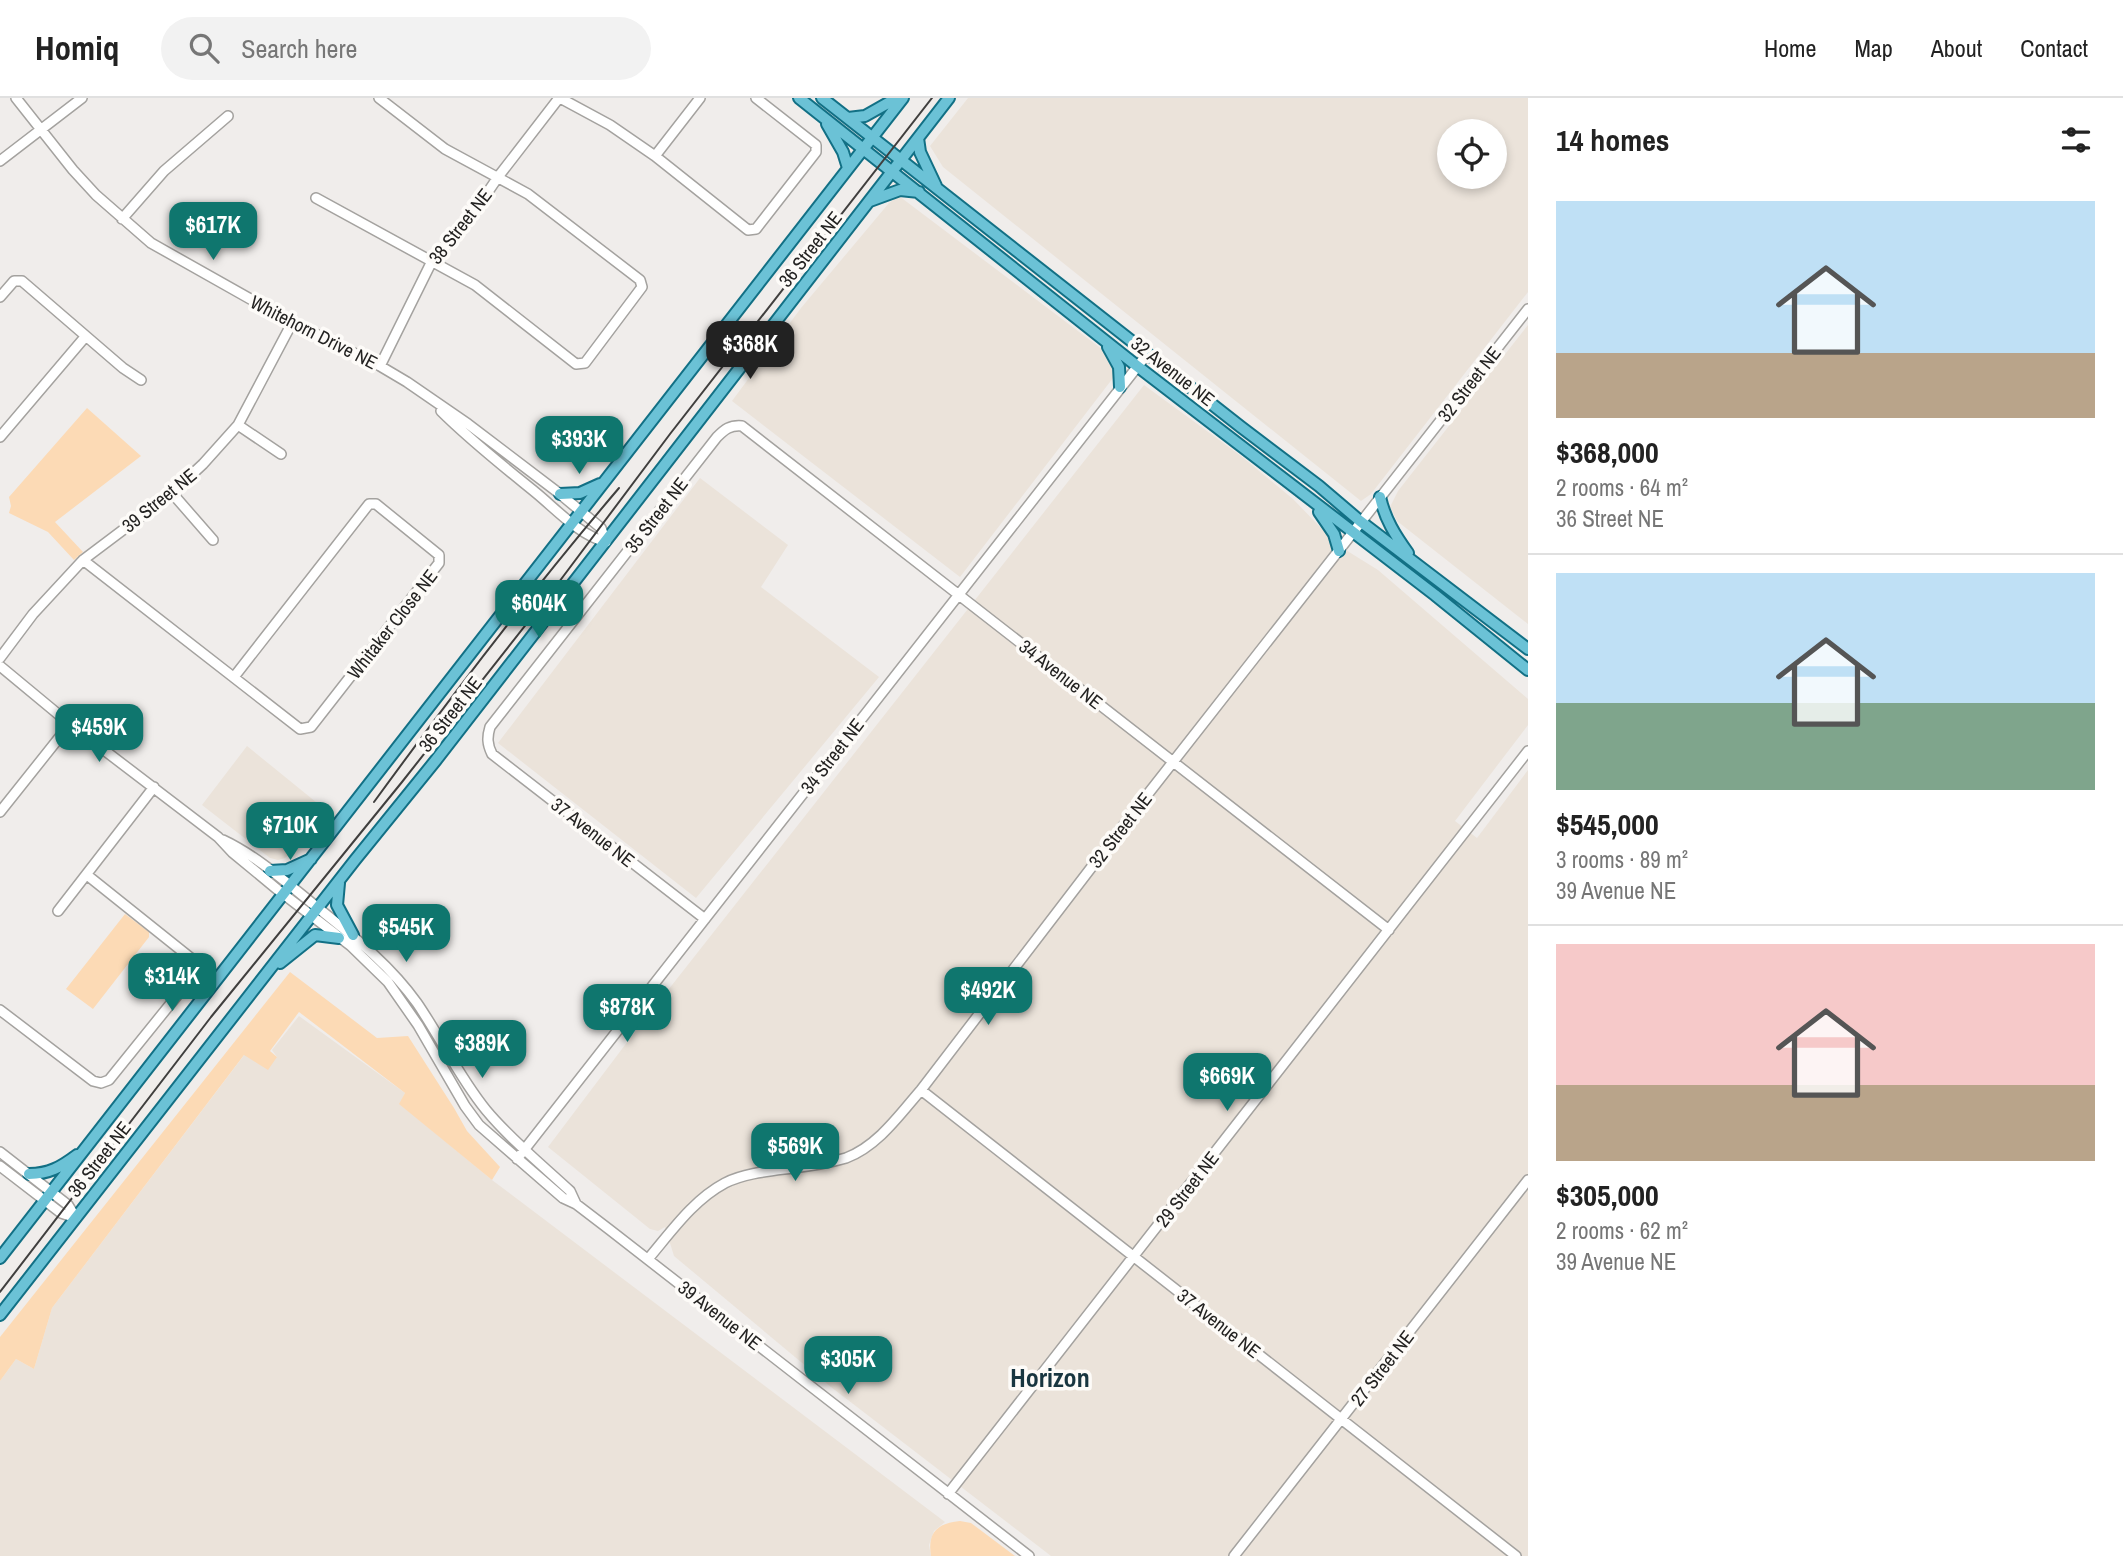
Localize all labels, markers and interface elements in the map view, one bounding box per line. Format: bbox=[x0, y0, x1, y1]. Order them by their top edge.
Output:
search box bbox=[161, 17, 651, 80]
text: Homiq bbox=[35, 26, 119, 70]
icon: search bbox=[185, 29, 223, 67]
text: Search here bbox=[241, 31, 357, 66]
text: Home bbox=[1764, 32, 1816, 64]
text: Map bbox=[1854, 32, 1893, 64]
text: About bbox=[1931, 32, 1982, 64]
text: Contact bbox=[2020, 32, 2088, 64]
map controls bbox=[1437, 119, 1507, 189]
button: locate bbox=[1437, 119, 1507, 189]
text: 14 homes bbox=[1556, 120, 1670, 160]
icon: filters bbox=[2057, 121, 2095, 159]
street label: 38 Street NE bbox=[422, 183, 498, 269]
pin: $617K bbox=[164, 202, 262, 262]
street label: 36 Street NE bbox=[772, 206, 848, 292]
text: $617K bbox=[185, 209, 241, 240]
icon: home bbox=[1763, 247, 1889, 373]
street label: Whitehorn Drive NE bbox=[246, 289, 382, 375]
pin: $368K bbox=[701, 322, 799, 381]
text: $368K bbox=[722, 328, 778, 359]
street label: 32 Avenue NE bbox=[1126, 330, 1220, 412]
street label: 32 Street NE bbox=[1431, 341, 1507, 427]
pin: $393K bbox=[530, 416, 628, 476]
text: $393K bbox=[551, 423, 607, 454]
text: $368,000 bbox=[1556, 432, 1659, 472]
street label: 39 Street NE bbox=[116, 462, 202, 538]
street label: 35 Street NE bbox=[618, 472, 694, 558]
text: 2 rooms · 64 m² bbox=[1556, 472, 1688, 503]
text: 36 Street NE bbox=[1556, 503, 1664, 534]
street label: Whitaker Close NE bbox=[341, 564, 443, 684]
pin: $604K bbox=[490, 580, 588, 640]
text: $604K bbox=[511, 587, 567, 618]
icon: home bbox=[1763, 619, 1889, 745]
street label: 34 Avenue NE bbox=[1014, 633, 1108, 715]
street label: 36 Street NE bbox=[412, 671, 488, 757]
pin: $459K bbox=[50, 704, 148, 764]
text: $459K bbox=[71, 711, 127, 742]
street label: 34 Street NE bbox=[794, 713, 870, 799]
street label: 32 Street NE bbox=[1082, 787, 1158, 873]
street label: 37 Avenue NE bbox=[546, 791, 640, 873]
pin: $710K bbox=[241, 802, 339, 862]
text: $545,000 bbox=[1556, 804, 1659, 844]
text: $710K bbox=[262, 809, 318, 840]
text: 3 rooms · 89 m² bbox=[1556, 844, 1688, 875]
text: 39 Avenue NE bbox=[1556, 875, 1676, 906]
pin: $545K bbox=[357, 904, 455, 964]
text: $545K bbox=[378, 911, 434, 942]
pin: $314K bbox=[123, 954, 221, 1013]
text: $314K bbox=[144, 960, 200, 991]
pin: $492K bbox=[939, 968, 1037, 1027]
text: $492K bbox=[960, 974, 1016, 1005]
pin: $878K bbox=[578, 984, 676, 1044]
icon: home bbox=[1763, 990, 1889, 1116]
text: $878K bbox=[599, 991, 655, 1022]
pin: $389K bbox=[433, 1020, 531, 1080]
text: $389K bbox=[454, 1027, 510, 1058]
pin: $669K bbox=[1178, 1054, 1276, 1113]
text: $669K bbox=[1199, 1060, 1255, 1091]
street label: 36 Street NE bbox=[61, 1116, 137, 1202]
pin: $569K bbox=[746, 1124, 844, 1183]
text: $569K bbox=[767, 1130, 823, 1161]
street label: 29 Street NE bbox=[1149, 1146, 1225, 1232]
text: $305,000 bbox=[1556, 1175, 1659, 1215]
text: 2 rooms · 62 m² bbox=[1556, 1215, 1688, 1246]
text: 39 Avenue NE bbox=[1556, 1246, 1676, 1277]
street label: 39 Avenue NE bbox=[673, 1274, 767, 1356]
street label: 37 Avenue NE bbox=[1172, 1282, 1266, 1364]
street label: 27 Street NE bbox=[1344, 1325, 1420, 1411]
pin: $305K bbox=[799, 1336, 897, 1396]
text: $305K bbox=[820, 1343, 876, 1374]
district label: Horizon bbox=[1010, 1360, 1090, 1395]

